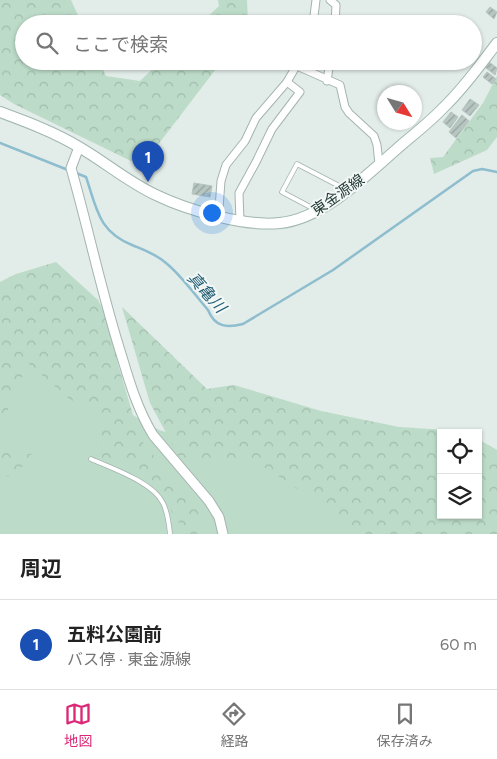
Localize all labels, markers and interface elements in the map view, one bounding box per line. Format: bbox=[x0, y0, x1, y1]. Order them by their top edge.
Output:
search box bbox=[15, 15, 482, 70]
icon: search bbox=[33, 29, 61, 57]
text: ここで検索 bbox=[73, 33, 168, 56]
north arrow bbox=[377, 85, 422, 130]
pin: 1 bbox=[132, 141, 164, 182]
street label: 東金源線 bbox=[308, 170, 368, 220]
your location bbox=[199, 200, 225, 226]
water label: 真亀川 bbox=[184, 268, 231, 318]
map controls bbox=[437, 429, 482, 519]
button: locate bbox=[437, 429, 482, 474]
button: layers bbox=[437, 474, 482, 519]
text: 周辺 bbox=[20, 556, 62, 581]
text: 五料公園前 bbox=[67, 623, 162, 646]
text: 1 bbox=[33, 635, 39, 654]
text: 60 m bbox=[440, 635, 477, 654]
text: バス停 · 東金源線 bbox=[67, 650, 191, 669]
tab: 地図 bbox=[64, 700, 92, 750]
tab: 経路 bbox=[220, 700, 248, 750]
tab: 保存済み bbox=[377, 700, 433, 750]

